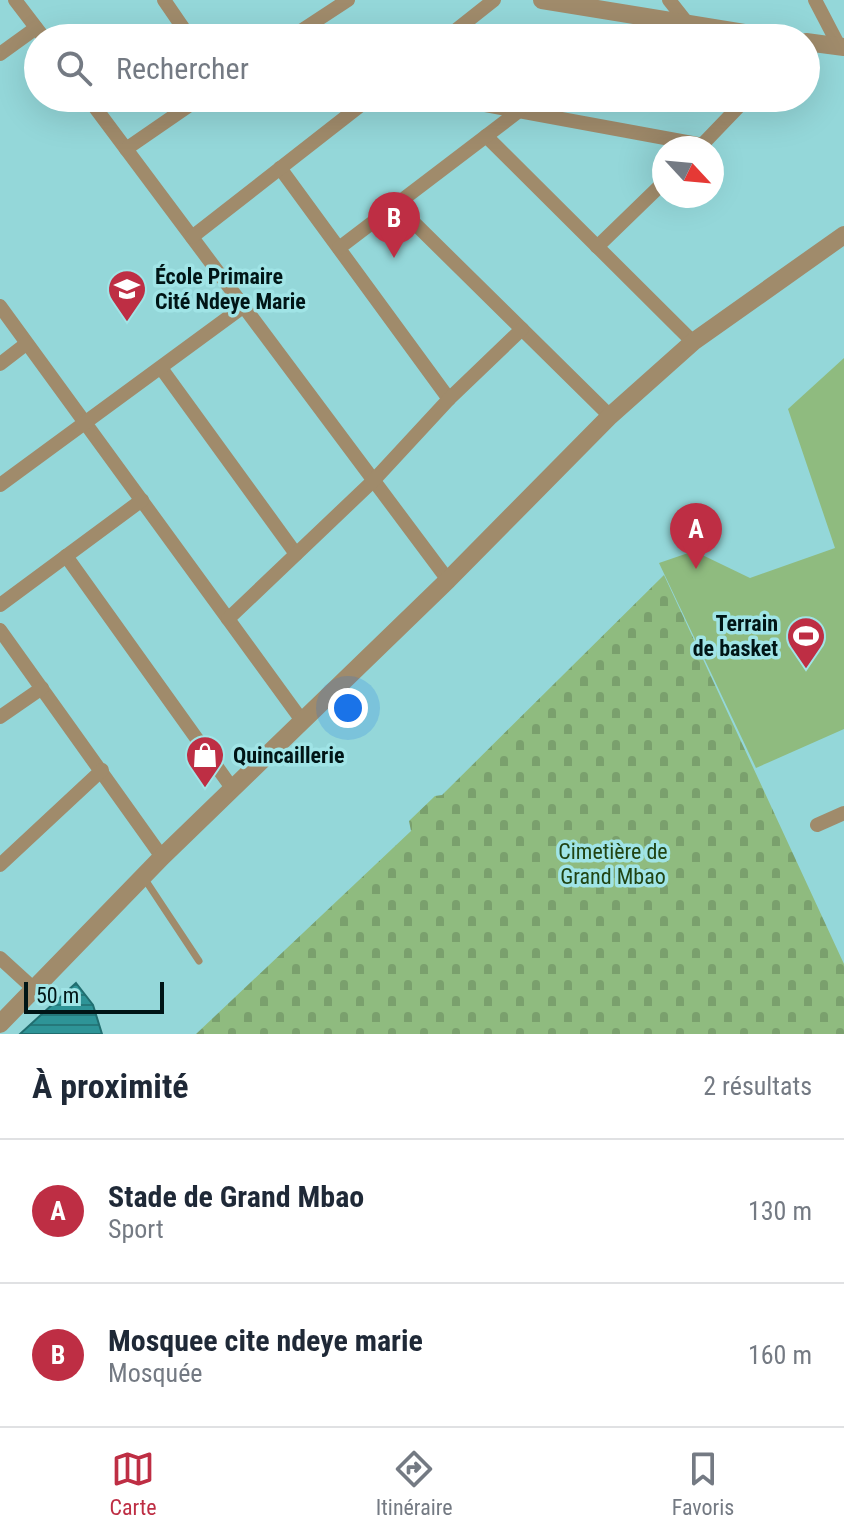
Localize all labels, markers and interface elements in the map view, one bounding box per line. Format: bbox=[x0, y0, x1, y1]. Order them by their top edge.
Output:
search box bbox=[24, 24, 820, 112]
icon: search bbox=[52, 46, 96, 90]
text: Rechercher bbox=[116, 51, 249, 86]
north arrow bbox=[652, 136, 724, 208]
pin: B bbox=[368, 192, 420, 258]
place label: École Primaire Cité Ndeye Marie bbox=[155, 264, 306, 314]
school or university icon: École Primaire Cité Ndeye Marie bbox=[106, 268, 148, 323]
pin: A bbox=[670, 503, 722, 569]
place label: Terrain de basket bbox=[693, 611, 778, 661]
sports icon: Terrain de basket bbox=[785, 615, 827, 670]
your location bbox=[328, 688, 368, 728]
shop icon: Quincaillerie bbox=[184, 734, 226, 789]
place label: Quincaillerie bbox=[233, 743, 344, 768]
park label: Cimetière de Grand Mbao bbox=[558, 839, 668, 889]
scale bar bbox=[24, 978, 164, 1014]
text: 50 m bbox=[36, 983, 79, 1008]
text: À proximité bbox=[32, 1066, 189, 1106]
text: 2 résultats bbox=[703, 1071, 812, 1101]
text: Stade de Grand Mbao bbox=[108, 1179, 364, 1214]
text: A bbox=[50, 1196, 66, 1226]
text: 130 m bbox=[748, 1196, 812, 1226]
text: Sport bbox=[108, 1214, 164, 1244]
text: Mosquee cite ndeye marie bbox=[108, 1323, 423, 1358]
text: B bbox=[51, 1340, 65, 1370]
text: 160 m bbox=[748, 1340, 812, 1370]
text: Mosquée bbox=[108, 1358, 203, 1388]
tab: Carte bbox=[110, 1447, 157, 1520]
tab: Itinéraire bbox=[376, 1447, 453, 1520]
tab: Favoris bbox=[672, 1447, 734, 1520]

